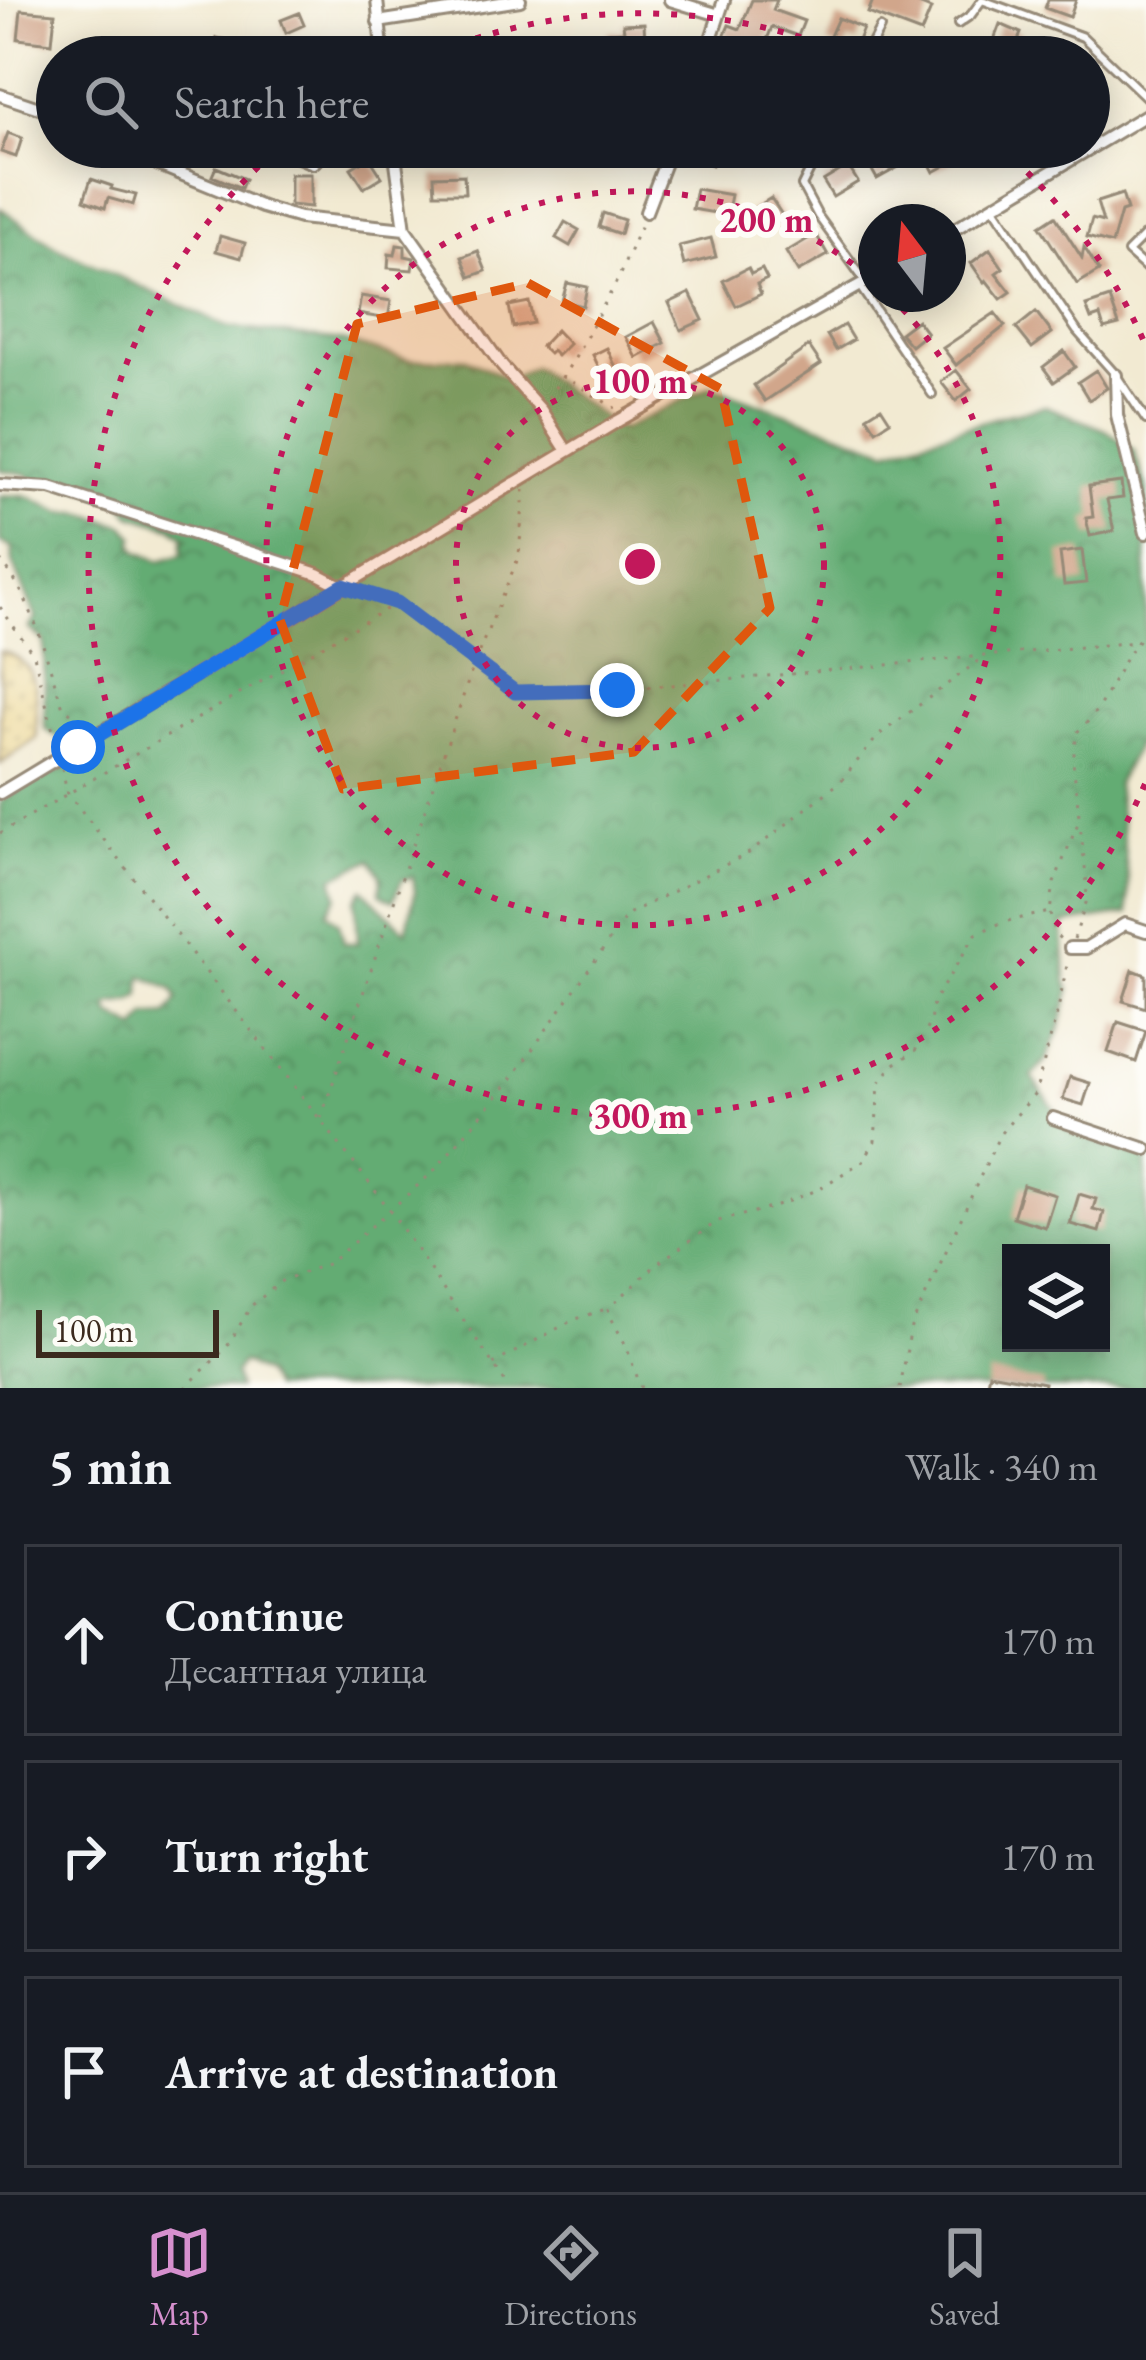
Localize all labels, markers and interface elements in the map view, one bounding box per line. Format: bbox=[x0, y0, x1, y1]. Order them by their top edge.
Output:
search box bbox=[36, 36, 1110, 168]
icon: search bbox=[78, 69, 144, 135]
text: Search here bbox=[174, 73, 369, 131]
text: 200 m bbox=[719, 196, 813, 243]
north arrow bbox=[858, 204, 966, 312]
text: 100 m bbox=[593, 357, 687, 404]
centre of rings bbox=[619, 543, 661, 585]
route end bbox=[590, 663, 644, 717]
route start bbox=[51, 720, 105, 774]
text: 300 m bbox=[593, 1092, 687, 1139]
map controls bbox=[1002, 1244, 1110, 1352]
button: layers bbox=[1002, 1244, 1110, 1352]
scale bar bbox=[36, 1304, 219, 1357]
text: 100 m bbox=[54, 1309, 134, 1352]
text: 5 min bbox=[48, 1433, 172, 1499]
text: Walk · 340 m bbox=[905, 1441, 1098, 1492]
text: Continue bbox=[165, 1586, 343, 1644]
icon: ahead bbox=[51, 1607, 117, 1673]
text: 170 m bbox=[1001, 1615, 1095, 1666]
text: Десантная улица bbox=[165, 1644, 427, 1695]
icon: right bbox=[51, 1823, 117, 1889]
text: Turn right bbox=[165, 1827, 368, 1885]
text: 170 m bbox=[1001, 1831, 1095, 1882]
icon: arrive bbox=[51, 2039, 117, 2105]
text: Arrive at destination bbox=[165, 2043, 558, 2101]
tab: Map bbox=[146, 2220, 212, 2335]
tab: Directions bbox=[504, 2220, 637, 2335]
tab: Saved bbox=[929, 2220, 1000, 2335]

